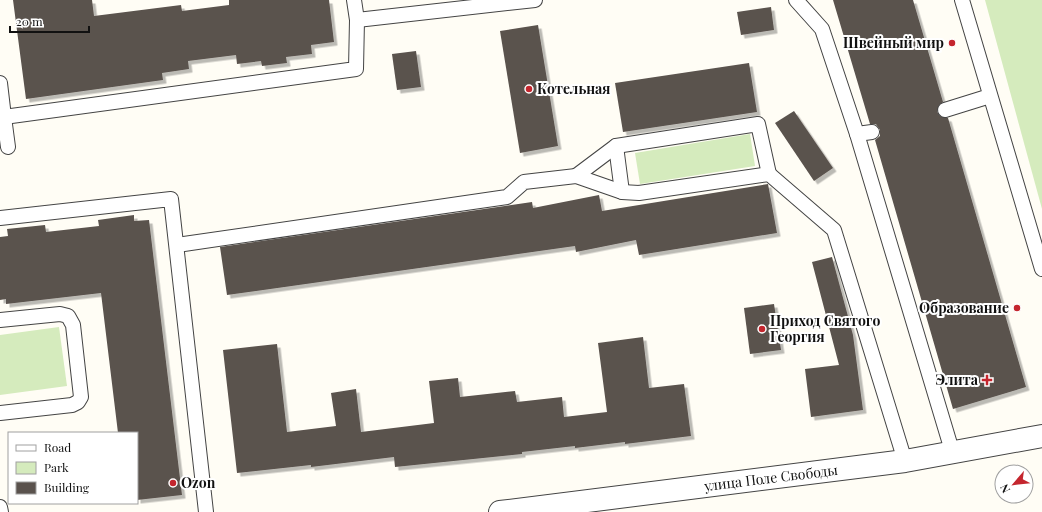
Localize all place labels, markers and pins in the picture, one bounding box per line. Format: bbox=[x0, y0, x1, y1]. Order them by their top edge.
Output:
place label: Швейный мир bbox=[843, 33, 944, 52]
marker: Швейный мир bbox=[947, 38, 957, 48]
place label: Котельная bbox=[537, 79, 610, 98]
marker: Котельная bbox=[524, 84, 534, 94]
place label: Образование bbox=[919, 298, 1009, 317]
marker: Образование bbox=[1012, 303, 1022, 313]
place label: Приход Святого Георгия bbox=[770, 311, 880, 346]
marker: Приход Святого Георгия bbox=[757, 324, 767, 334]
place label: Элита bbox=[935, 370, 979, 389]
marker: Элита bbox=[981, 374, 993, 386]
place label: Ozon bbox=[181, 473, 216, 492]
marker: Ozon bbox=[168, 478, 178, 488]

